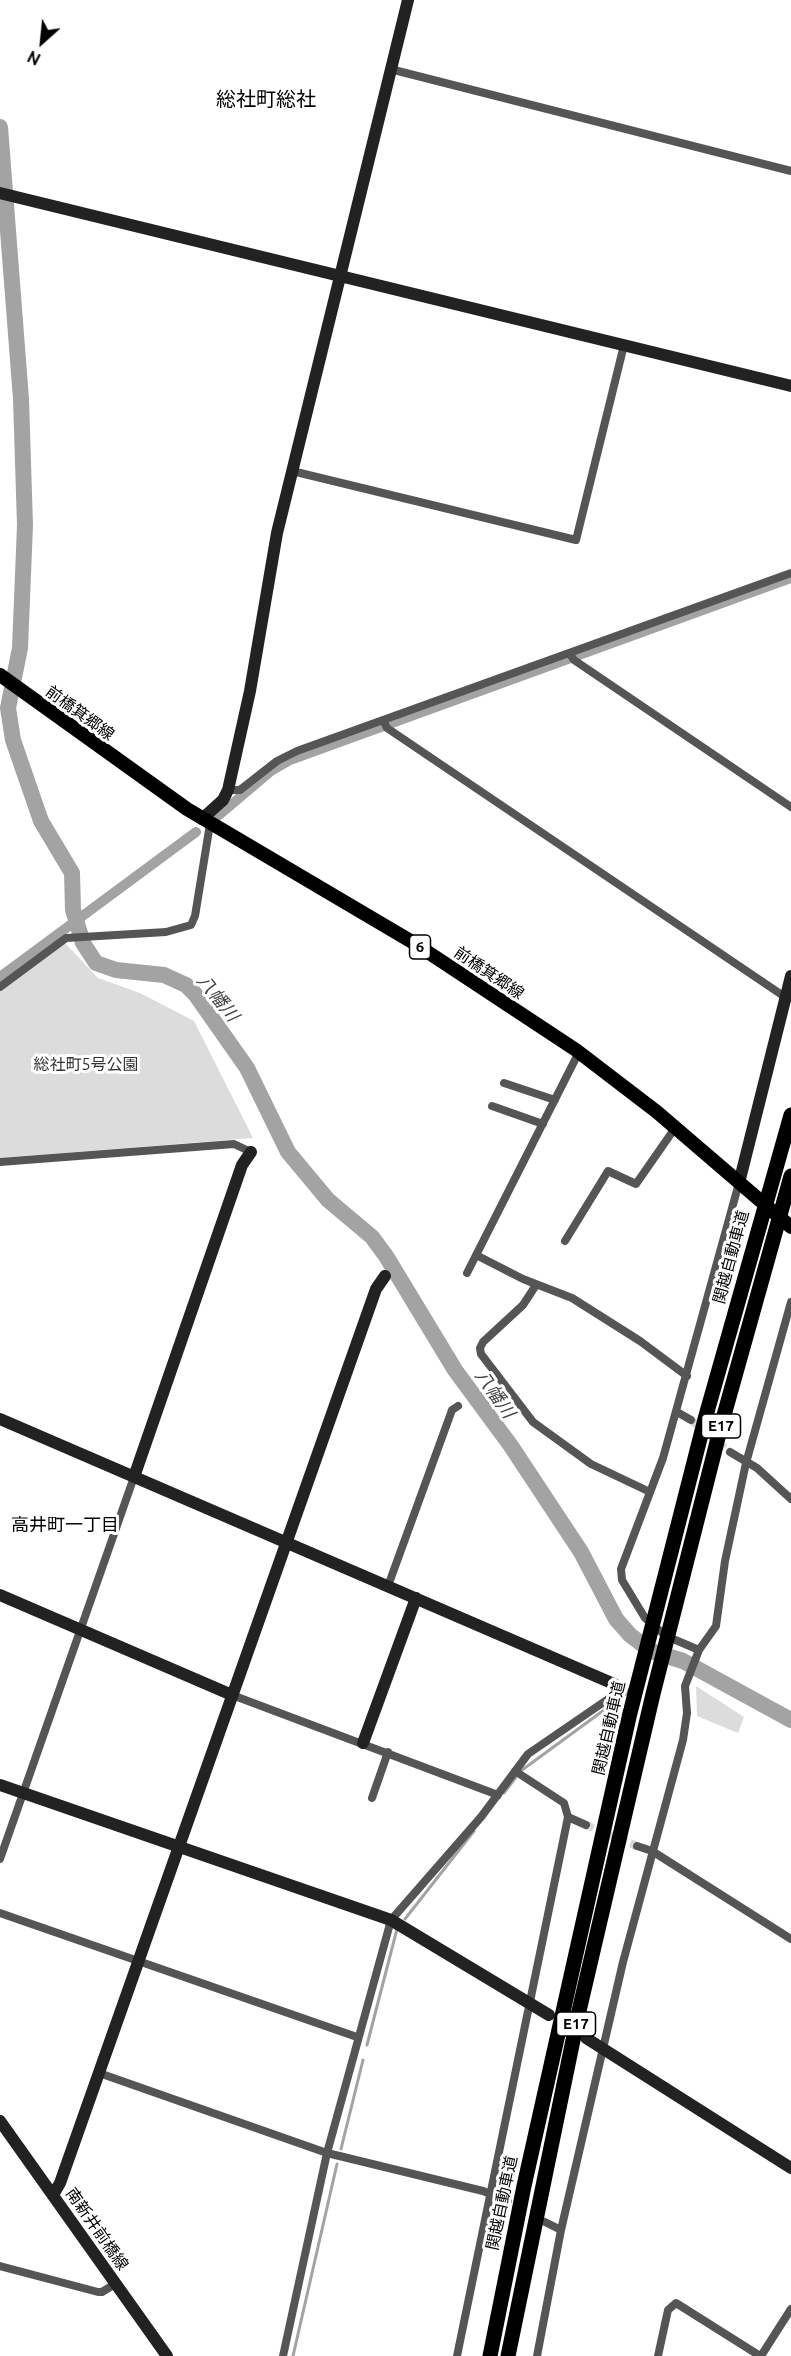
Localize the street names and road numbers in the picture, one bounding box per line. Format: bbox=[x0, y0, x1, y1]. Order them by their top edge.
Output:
street label: 前橋箕郷線 bbox=[42, 682, 118, 744]
road number: 6 bbox=[410, 935, 430, 959]
street label: 前橋箕郷線 bbox=[450, 943, 528, 1003]
street label: 関越自動車道 bbox=[709, 1208, 753, 1306]
road number: E17 bbox=[702, 1414, 740, 1438]
street label: 関越自動車道 bbox=[589, 1679, 629, 1777]
road number: E17 bbox=[556, 2012, 596, 2036]
street label: 関越自動車道 bbox=[483, 2154, 521, 2252]
street label: 南新井前橋線 bbox=[62, 2184, 132, 2274]

